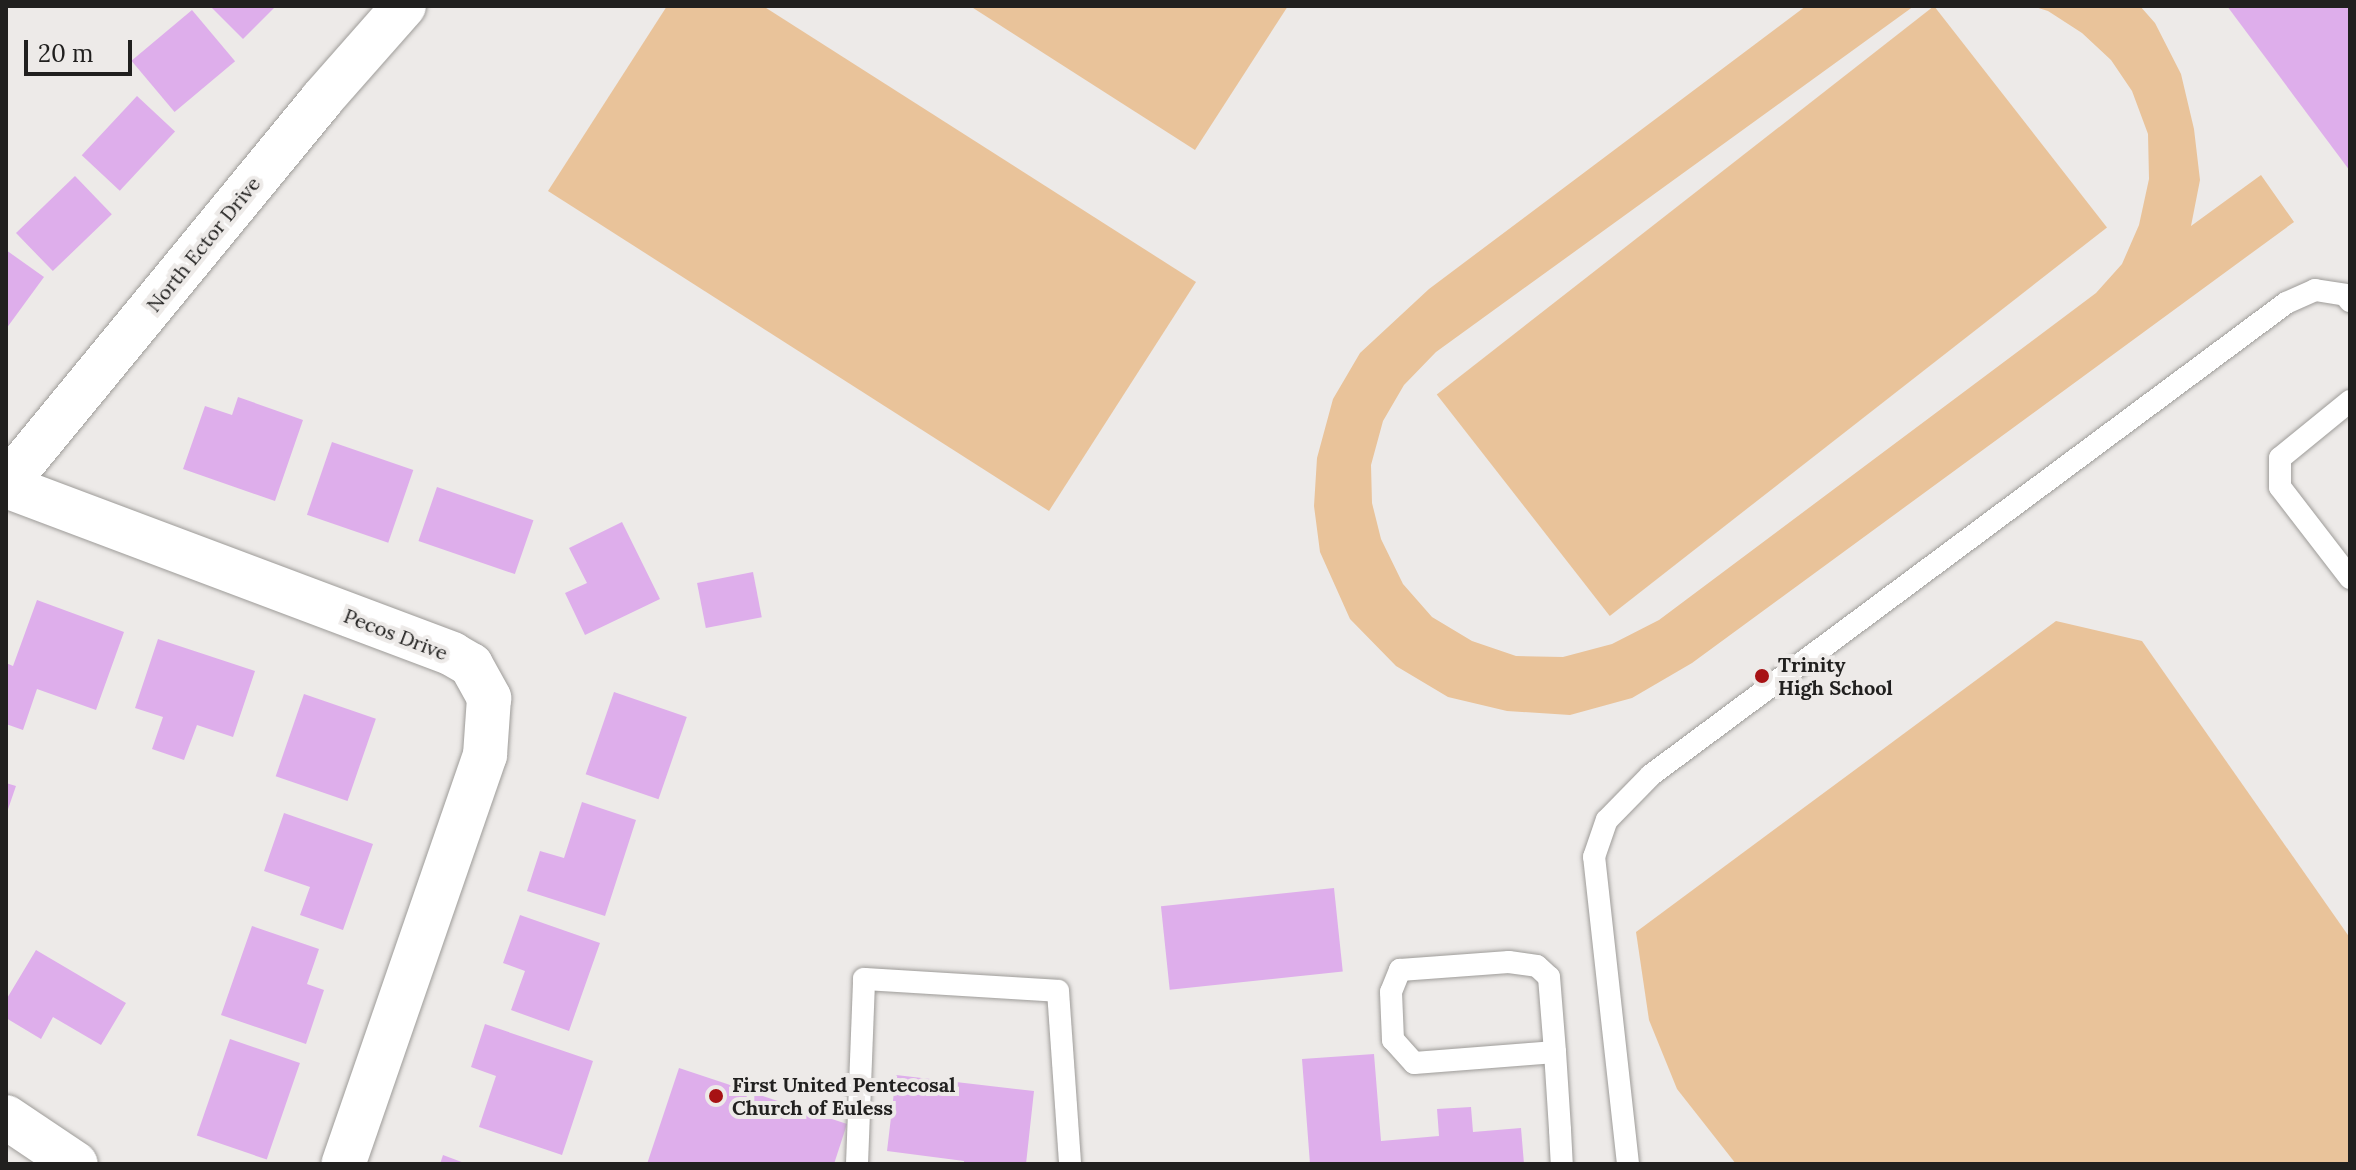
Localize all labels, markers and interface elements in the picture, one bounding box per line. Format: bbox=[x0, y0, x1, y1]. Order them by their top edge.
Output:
scale bar bbox=[28, 24, 136, 74]
text: 20 m bbox=[38, 38, 94, 69]
street label: North Ector Drive bbox=[141, 172, 265, 316]
street label: Pecos Drive bbox=[341, 603, 451, 665]
place label: Trinity High School bbox=[1778, 652, 1893, 699]
marker: Trinity High School bbox=[1753, 667, 1771, 685]
place label: First United Pentecosal Church of Euless bbox=[732, 1072, 955, 1119]
marker: First United Pentecosal Church of Euless bbox=[707, 1087, 725, 1105]

